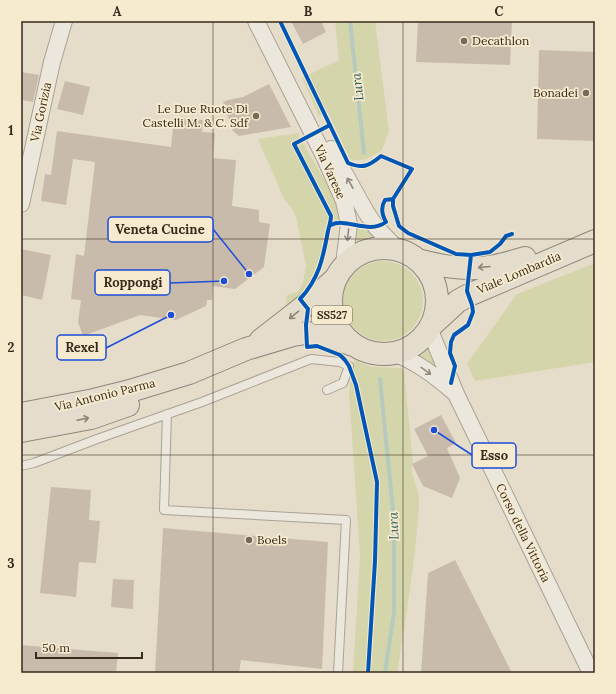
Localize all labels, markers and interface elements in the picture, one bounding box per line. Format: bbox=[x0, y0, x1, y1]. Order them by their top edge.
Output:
text: A bbox=[113, 3, 122, 20]
text: B bbox=[304, 3, 313, 20]
text: C bbox=[495, 3, 504, 20]
place label: Decathlon bbox=[472, 33, 529, 48]
marker: Decathlon bbox=[459, 36, 469, 46]
water label: Lura bbox=[347, 71, 367, 102]
street label: Via Gorizia bbox=[27, 81, 54, 144]
place label: Bonadei bbox=[533, 85, 578, 100]
marker: Bonadei bbox=[581, 88, 591, 98]
place label: Le Due Ruote Di Castelli M. & C. Sdf bbox=[143, 101, 249, 130]
marker: Le Due Ruote Di Castelli M. & C. Sdf bbox=[251, 111, 261, 121]
text: 1 bbox=[8, 122, 14, 139]
street label: Via Varese bbox=[311, 141, 349, 202]
one-way arrow bbox=[346, 177, 354, 189]
callout: Veneta Cucine bbox=[108, 217, 213, 242]
text: Veneta Cucine bbox=[115, 221, 205, 238]
one-way arrow bbox=[344, 228, 352, 241]
street label: Viale Lombardia bbox=[474, 248, 563, 297]
one-way arrow bbox=[478, 264, 491, 271]
callout: Roppongi bbox=[95, 270, 170, 295]
text: Roppongi bbox=[103, 274, 163, 291]
road number: SS527 bbox=[312, 306, 352, 324]
one-way arrow bbox=[289, 310, 300, 319]
callout: Rexel bbox=[57, 335, 106, 360]
text: 2 bbox=[8, 339, 15, 356]
text: Rexel bbox=[65, 339, 99, 356]
one-way arrow bbox=[421, 367, 432, 375]
street label: Via Antonio Parma bbox=[52, 375, 157, 415]
one-way arrow bbox=[76, 415, 89, 423]
callout: Esso bbox=[472, 443, 516, 468]
text: Esso bbox=[480, 447, 508, 464]
street label: Corso della Vittoria bbox=[493, 481, 554, 585]
water label: Lura bbox=[384, 511, 402, 540]
place label: Boels bbox=[257, 532, 287, 547]
marker: Boels bbox=[244, 535, 254, 545]
text: 3 bbox=[7, 555, 15, 572]
scale bar bbox=[36, 634, 142, 660]
text: 50 m bbox=[42, 640, 70, 655]

